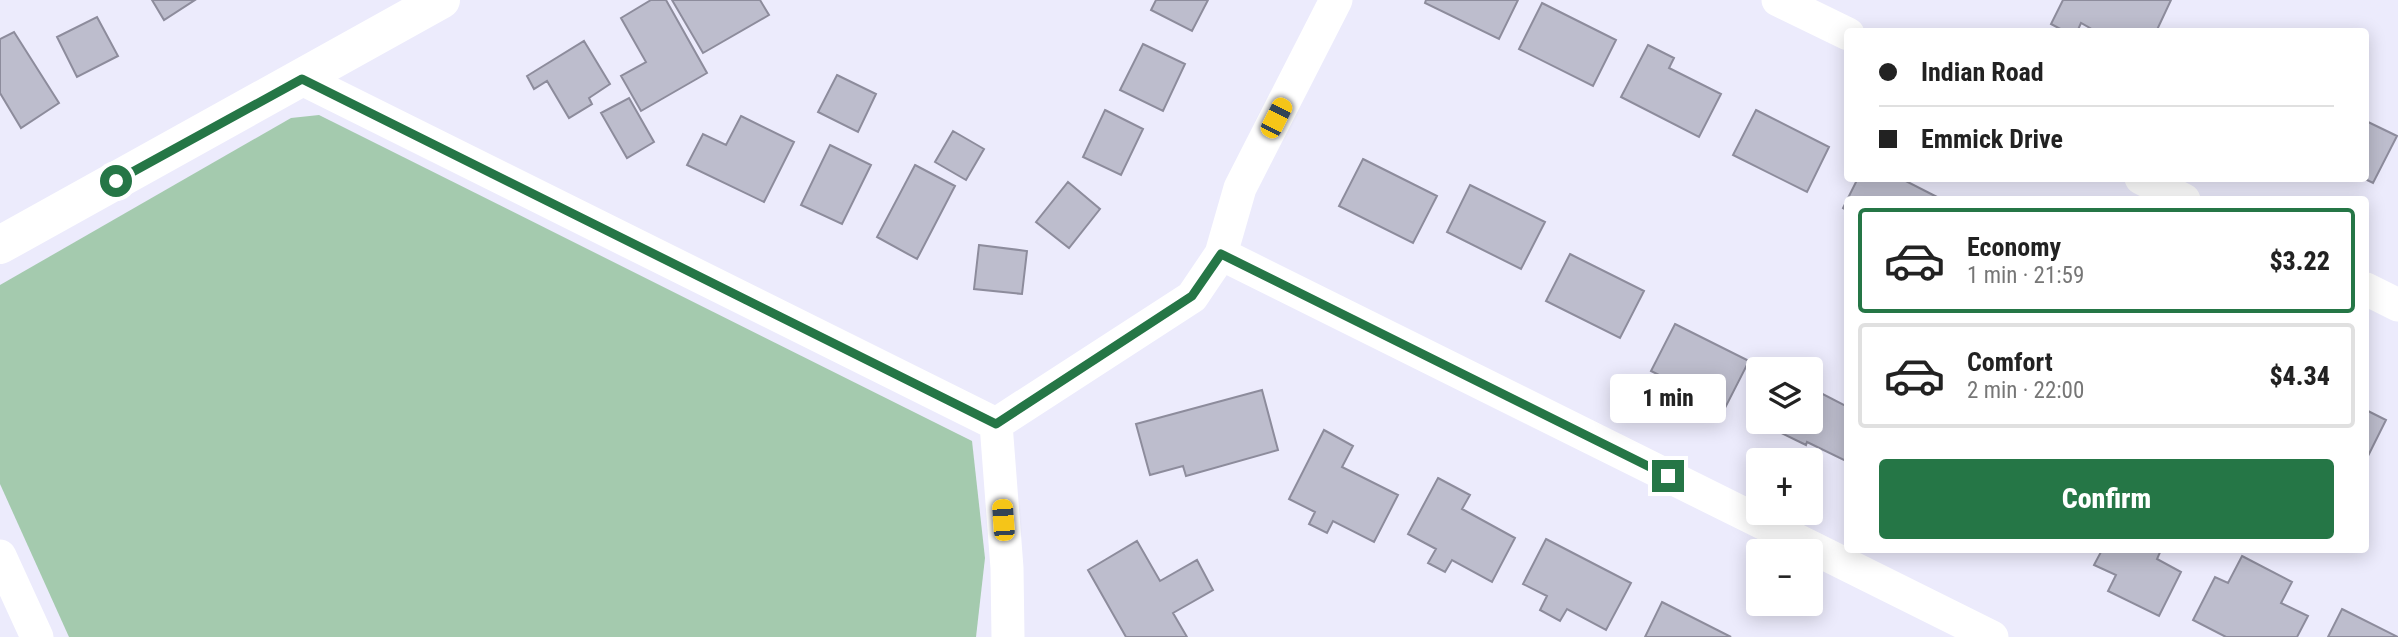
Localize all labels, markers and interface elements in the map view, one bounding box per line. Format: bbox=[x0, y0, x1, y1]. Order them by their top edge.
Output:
text: Indian Road bbox=[1921, 57, 2044, 87]
car bbox=[1258, 95, 1295, 141]
text: Emmick Drive bbox=[1921, 124, 2063, 154]
route start bbox=[100, 165, 132, 197]
icon: car bbox=[1883, 229, 1946, 292]
text: Economy bbox=[1967, 232, 2061, 262]
text: $3.22 bbox=[2269, 246, 2330, 276]
text: 1 min · 21:59 bbox=[1967, 262, 2084, 289]
icon: car bbox=[1883, 344, 1946, 407]
text: Comfort bbox=[1967, 347, 2053, 377]
map controls bbox=[1746, 357, 1823, 616]
button: layers bbox=[1746, 357, 1823, 434]
text: $4.34 bbox=[2269, 361, 2330, 391]
callout: 1 min bbox=[1610, 374, 1726, 424]
text: 2 min · 22:00 bbox=[1967, 377, 2084, 404]
text: 1 min bbox=[1642, 385, 1694, 412]
button: + bbox=[1746, 448, 1823, 525]
button: Confirm bbox=[1879, 459, 2334, 539]
route end bbox=[1652, 460, 1684, 492]
car bbox=[992, 498, 1015, 542]
button: − bbox=[1746, 539, 1823, 616]

